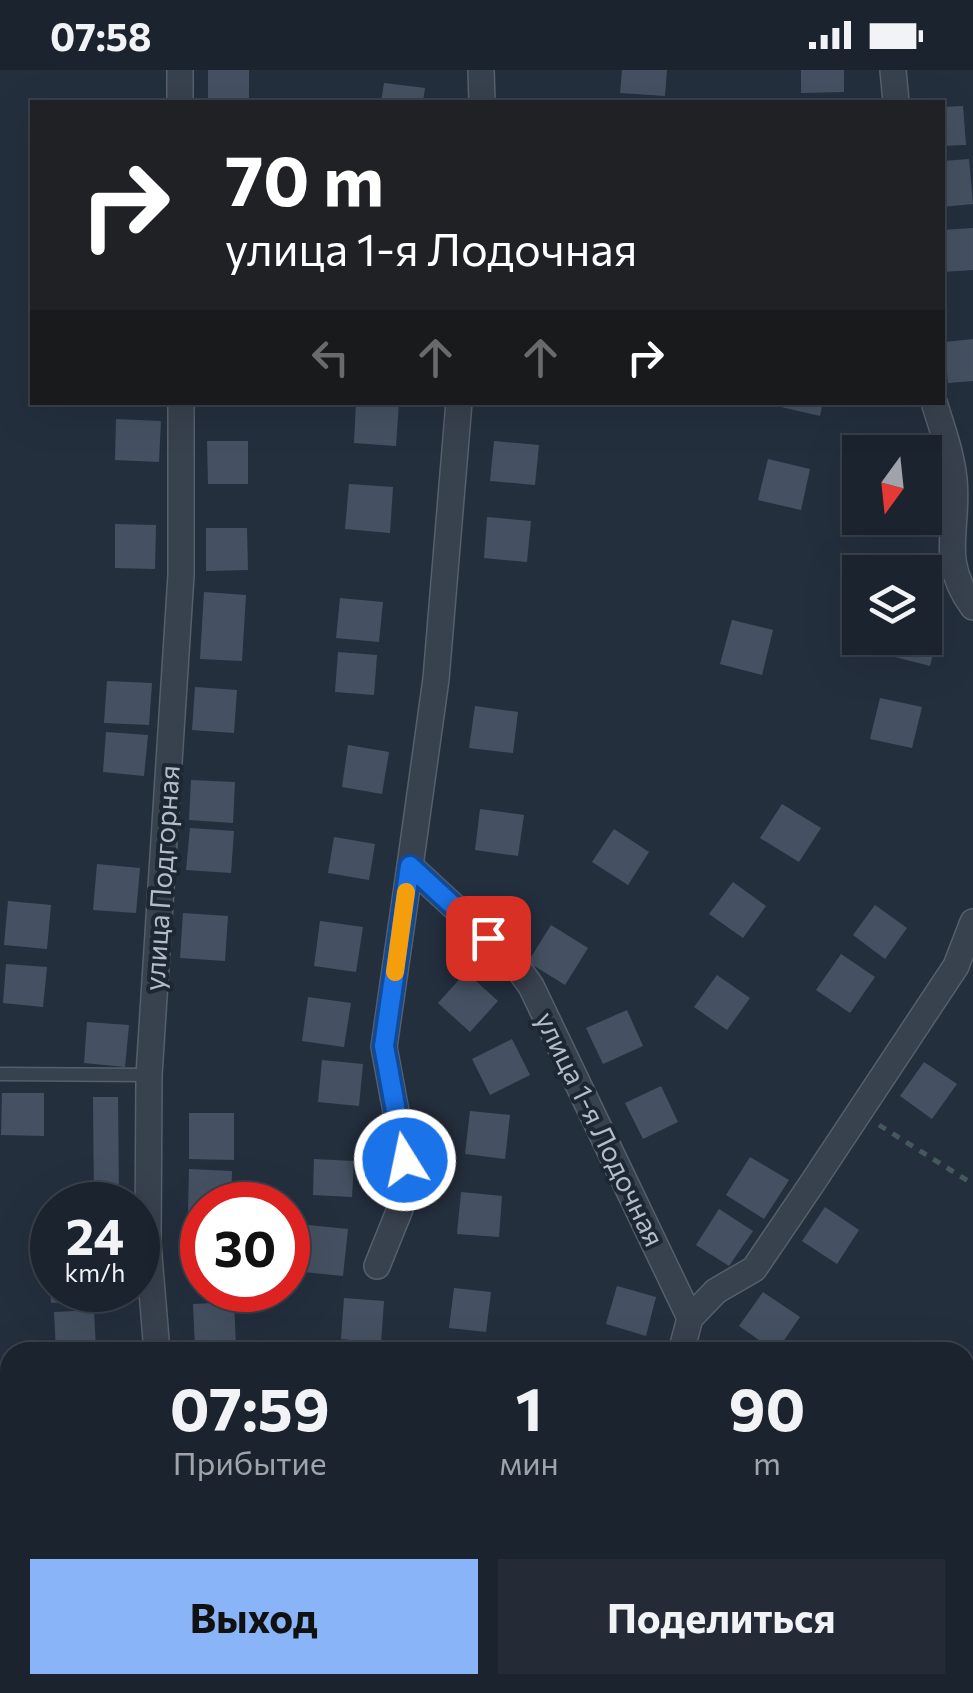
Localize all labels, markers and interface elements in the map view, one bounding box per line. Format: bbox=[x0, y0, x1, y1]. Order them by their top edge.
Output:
text: 07:58 bbox=[50, 12, 152, 59]
text: 70 m bbox=[225, 135, 384, 220]
icon: right bbox=[60, 140, 190, 270]
text: улица 1-я Лодочная bbox=[225, 220, 637, 275]
icon: left bbox=[303, 330, 358, 385]
icon: ahead bbox=[408, 330, 463, 385]
icon: ahead bbox=[513, 330, 568, 385]
icon: right bbox=[618, 330, 673, 385]
north arrow bbox=[842, 435, 942, 535]
map controls bbox=[842, 435, 942, 655]
button: layers bbox=[842, 555, 942, 655]
street label: улица Подгорная bbox=[136, 764, 186, 992]
pin bbox=[446, 896, 531, 981]
icon: arrive bbox=[461, 911, 516, 966]
street label: улица 1-я Лодочная bbox=[529, 1006, 672, 1251]
position arrow bbox=[353, 1108, 457, 1212]
speed limit sign: 30 bbox=[180, 1182, 310, 1312]
text: 24 bbox=[66, 1204, 124, 1265]
text: km/h bbox=[65, 1257, 125, 1287]
text: 07:59 bbox=[170, 1370, 330, 1443]
text: 1 bbox=[516, 1370, 543, 1443]
text: 90 bbox=[728, 1370, 805, 1443]
text: Прибытие bbox=[173, 1442, 327, 1482]
text: мин bbox=[499, 1442, 559, 1482]
text: m bbox=[753, 1442, 781, 1482]
button: Выход bbox=[30, 1559, 478, 1674]
button: Поделиться bbox=[498, 1559, 945, 1674]

